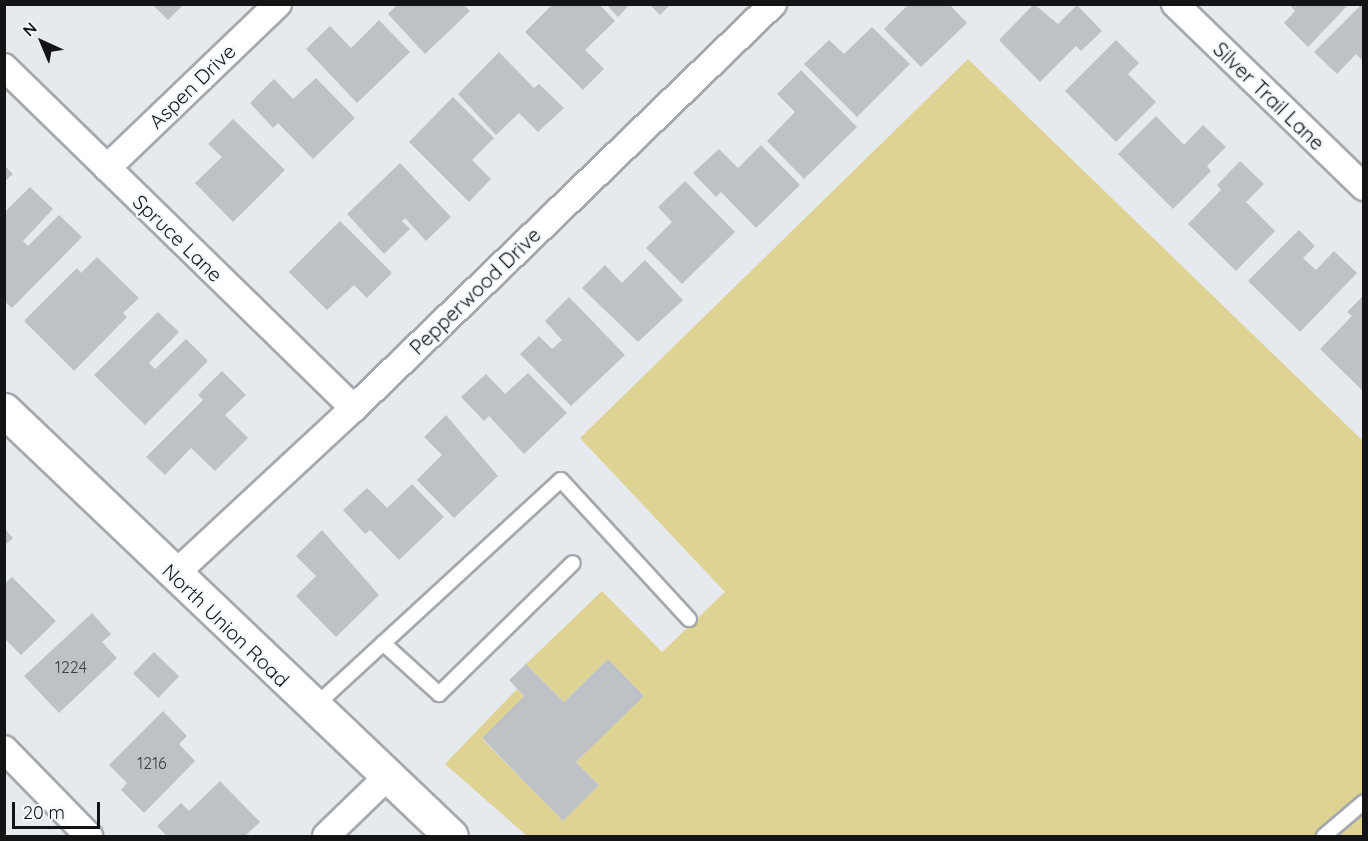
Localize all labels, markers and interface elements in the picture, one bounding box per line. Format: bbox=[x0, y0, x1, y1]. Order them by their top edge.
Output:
north arrow bbox=[12, 12, 72, 72]
text: N bbox=[18, 18, 41, 40]
street label: Silver Trail Lane bbox=[1209, 37, 1329, 155]
street label: Aspen Drive bbox=[144, 39, 240, 133]
street label: Spruce Lane bbox=[128, 189, 228, 287]
street label: Pepperwood Drive bbox=[405, 223, 545, 359]
street label: North Union Road bbox=[158, 558, 294, 692]
house number: 1224 bbox=[55, 657, 87, 677]
house number: 1216 bbox=[137, 753, 167, 773]
scale bar bbox=[15, 790, 104, 828]
text: 20 m bbox=[23, 801, 65, 824]

